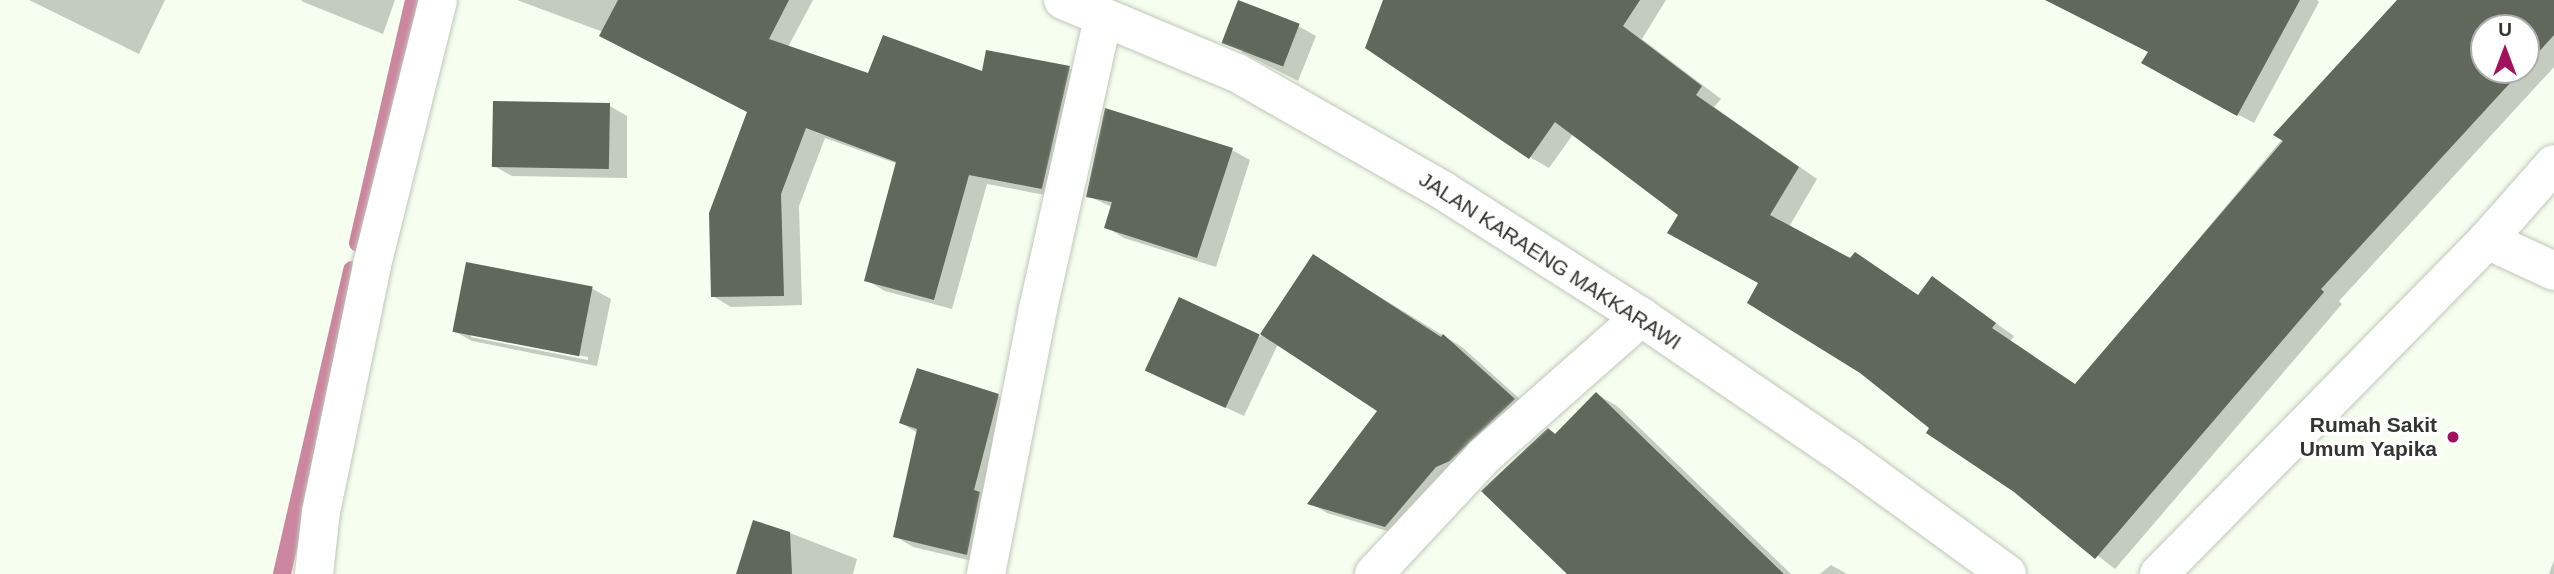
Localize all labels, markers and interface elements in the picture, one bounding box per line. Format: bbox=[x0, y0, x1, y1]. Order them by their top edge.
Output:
north arrow bbox=[2470, 14, 2540, 84]
text: U bbox=[2498, 19, 2512, 40]
street label: JALAN KARAENG MAKKARAWI bbox=[1414, 167, 1686, 355]
place label: Rumah Sakit Umum Yapika bbox=[2299, 412, 2437, 462]
marker: Rumah Sakit Umum Yapika bbox=[2443, 427, 2463, 447]

